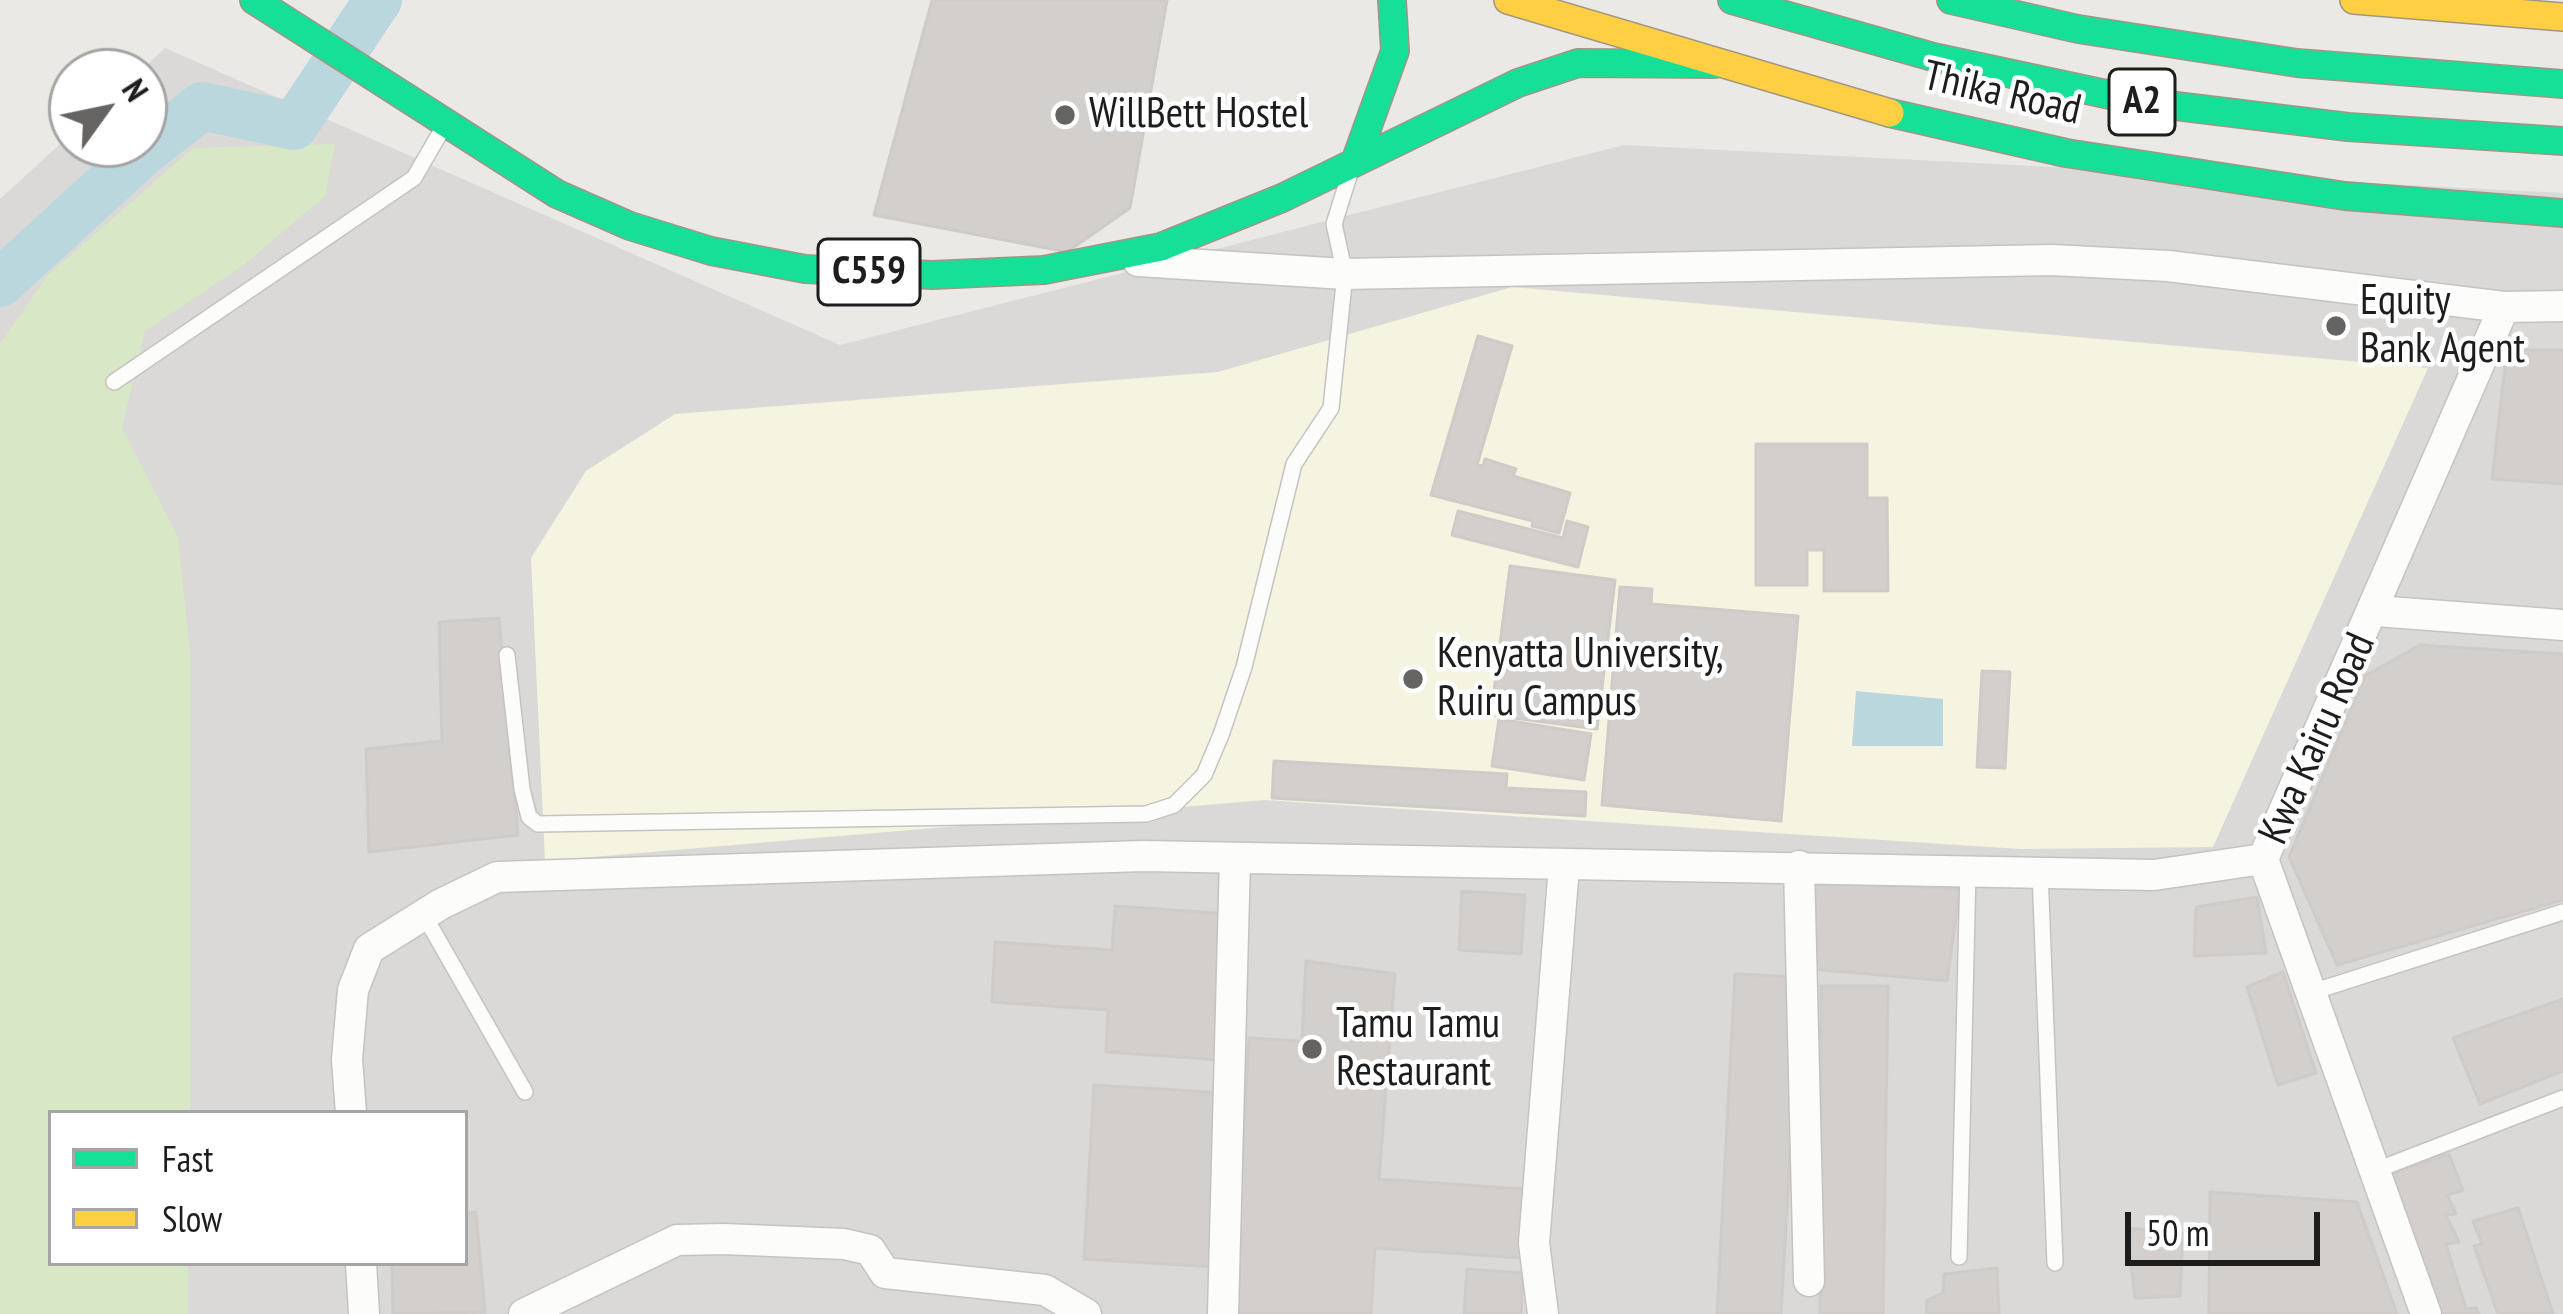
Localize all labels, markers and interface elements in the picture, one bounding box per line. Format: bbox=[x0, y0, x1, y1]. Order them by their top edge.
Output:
north arrow bbox=[48, 48, 168, 168]
street label: Thika Road bbox=[1918, 51, 2086, 137]
road number: A2 bbox=[2109, 69, 2175, 135]
text: N bbox=[113, 71, 159, 109]
place label: WillBett Hostel bbox=[1089, 90, 1308, 140]
marker: WillBett Hostel bbox=[1052, 102, 1078, 128]
road number: C559 bbox=[818, 239, 920, 305]
place label: Equity Bank Agent bbox=[2360, 277, 2525, 376]
marker: Equity Bank Agent bbox=[2323, 313, 2349, 339]
street label: Kwa Kairu Road bbox=[2249, 626, 2387, 852]
place label: Kenyatta University, Ruiru Campus bbox=[1437, 630, 1724, 728]
marker: Kenyatta University, Ruiru Campus bbox=[1400, 666, 1426, 692]
place label: Tamu Tamu Restaurant bbox=[1336, 1000, 1500, 1098]
marker: Tamu Tamu Restaurant bbox=[1299, 1036, 1325, 1062]
legend bbox=[48, 1110, 468, 1266]
text: Fast bbox=[162, 1135, 213, 1182]
scale bar bbox=[2131, 1188, 2326, 1262]
text: Slow bbox=[162, 1195, 222, 1242]
text: 50 m bbox=[2146, 1209, 2209, 1256]

